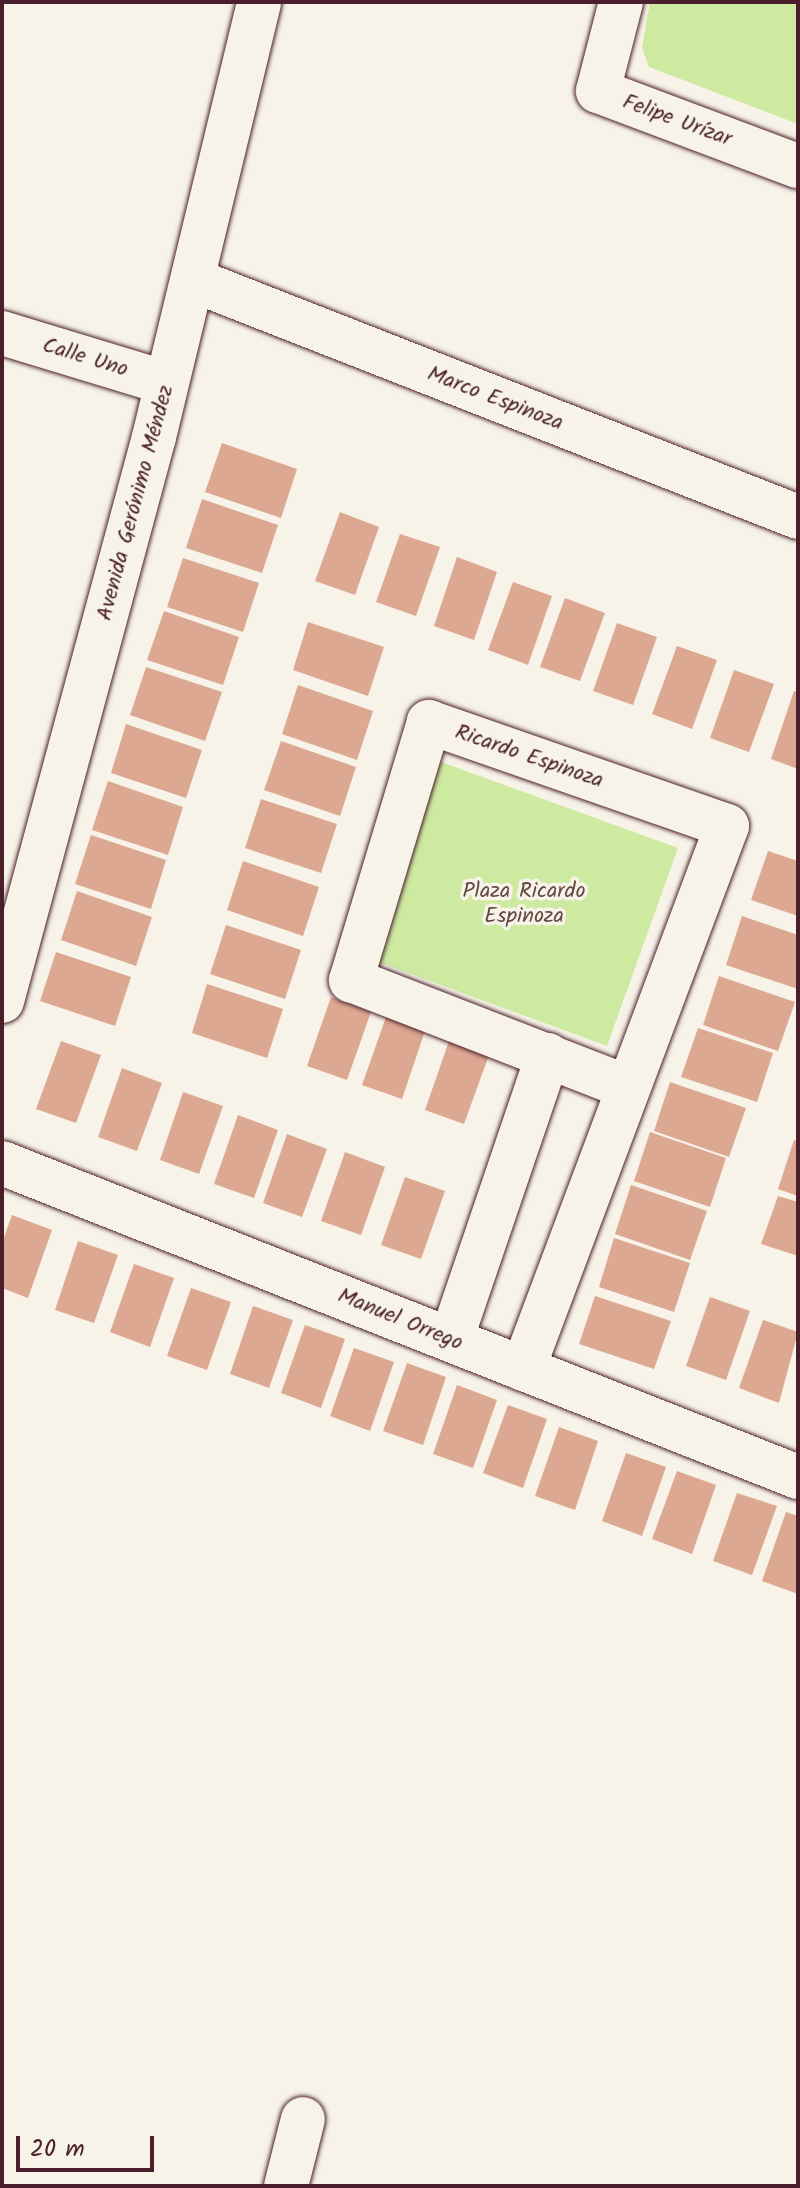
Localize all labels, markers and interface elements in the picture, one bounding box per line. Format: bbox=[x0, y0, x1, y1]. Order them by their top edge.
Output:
street label: Felipe Urízar bbox=[619, 89, 735, 153]
street label: Calle Uno bbox=[39, 333, 131, 383]
street label: Marco Espinoza bbox=[423, 361, 567, 437]
street label: Avenida Gerónimo Méndez bbox=[92, 382, 180, 624]
street label: Ricardo Espinoza bbox=[451, 719, 607, 795]
park label: Plaza Ricardo Espinoza bbox=[463, 878, 585, 930]
street label: Manuel Orrego bbox=[334, 1283, 466, 1357]
scale bar bbox=[20, 2120, 158, 2170]
text: 20 m bbox=[30, 2130, 85, 2169]

